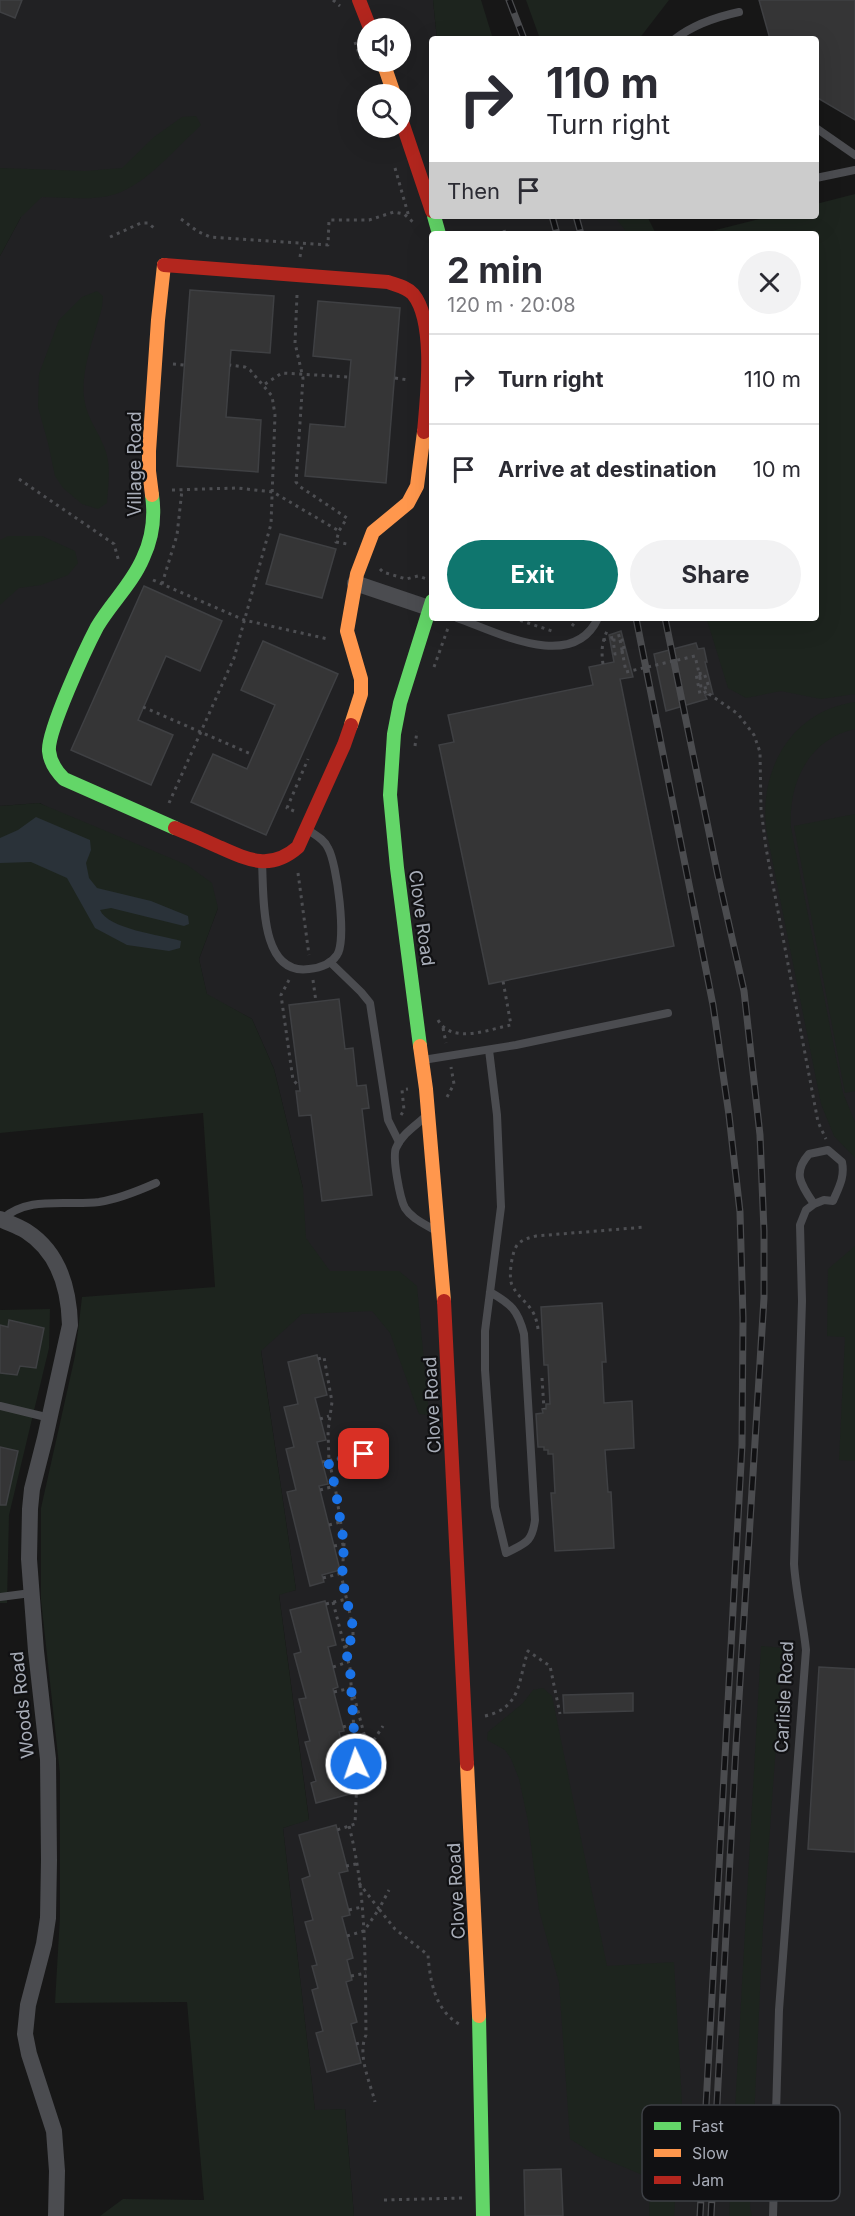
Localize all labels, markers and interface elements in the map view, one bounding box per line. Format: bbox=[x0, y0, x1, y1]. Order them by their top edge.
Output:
map controls bbox=[357, 18, 411, 138]
button: sound bbox=[357, 18, 411, 72]
text: 110 m bbox=[546, 57, 659, 108]
icon: right bbox=[447, 60, 525, 138]
button: search bbox=[357, 84, 411, 138]
text: Turn right bbox=[546, 108, 670, 141]
icon: arrive bbox=[512, 174, 545, 207]
text: Then bbox=[447, 178, 500, 204]
text: 2 min bbox=[447, 248, 543, 292]
button: close bbox=[738, 251, 801, 314]
text: 120 m · 20:08 bbox=[447, 293, 576, 317]
icon: right bbox=[447, 363, 480, 396]
text: Turn right bbox=[498, 366, 604, 392]
text: 110 m bbox=[744, 366, 801, 392]
street label: Village Road bbox=[124, 411, 145, 517]
icon: arrive bbox=[447, 453, 480, 486]
text: Arrive at destination bbox=[498, 456, 717, 482]
text: 10 m bbox=[753, 456, 801, 482]
button: Exit bbox=[447, 540, 618, 609]
button: Share bbox=[630, 540, 801, 609]
street label: Clove Road bbox=[405, 869, 439, 967]
street label: Clove Road bbox=[419, 1356, 445, 1454]
pin bbox=[338, 1428, 389, 1479]
icon: arrive bbox=[347, 1437, 380, 1470]
street label: Carlisle Road bbox=[771, 1641, 797, 1753]
street label: Woods Road bbox=[6, 1650, 38, 1760]
position arrow bbox=[324, 1732, 388, 1796]
street label: Clove Road bbox=[443, 1842, 469, 1940]
legend bbox=[642, 2105, 840, 2201]
text: Fast bbox=[692, 2116, 724, 2136]
text: Slow bbox=[692, 2143, 729, 2163]
text: Jam bbox=[692, 2170, 724, 2190]

